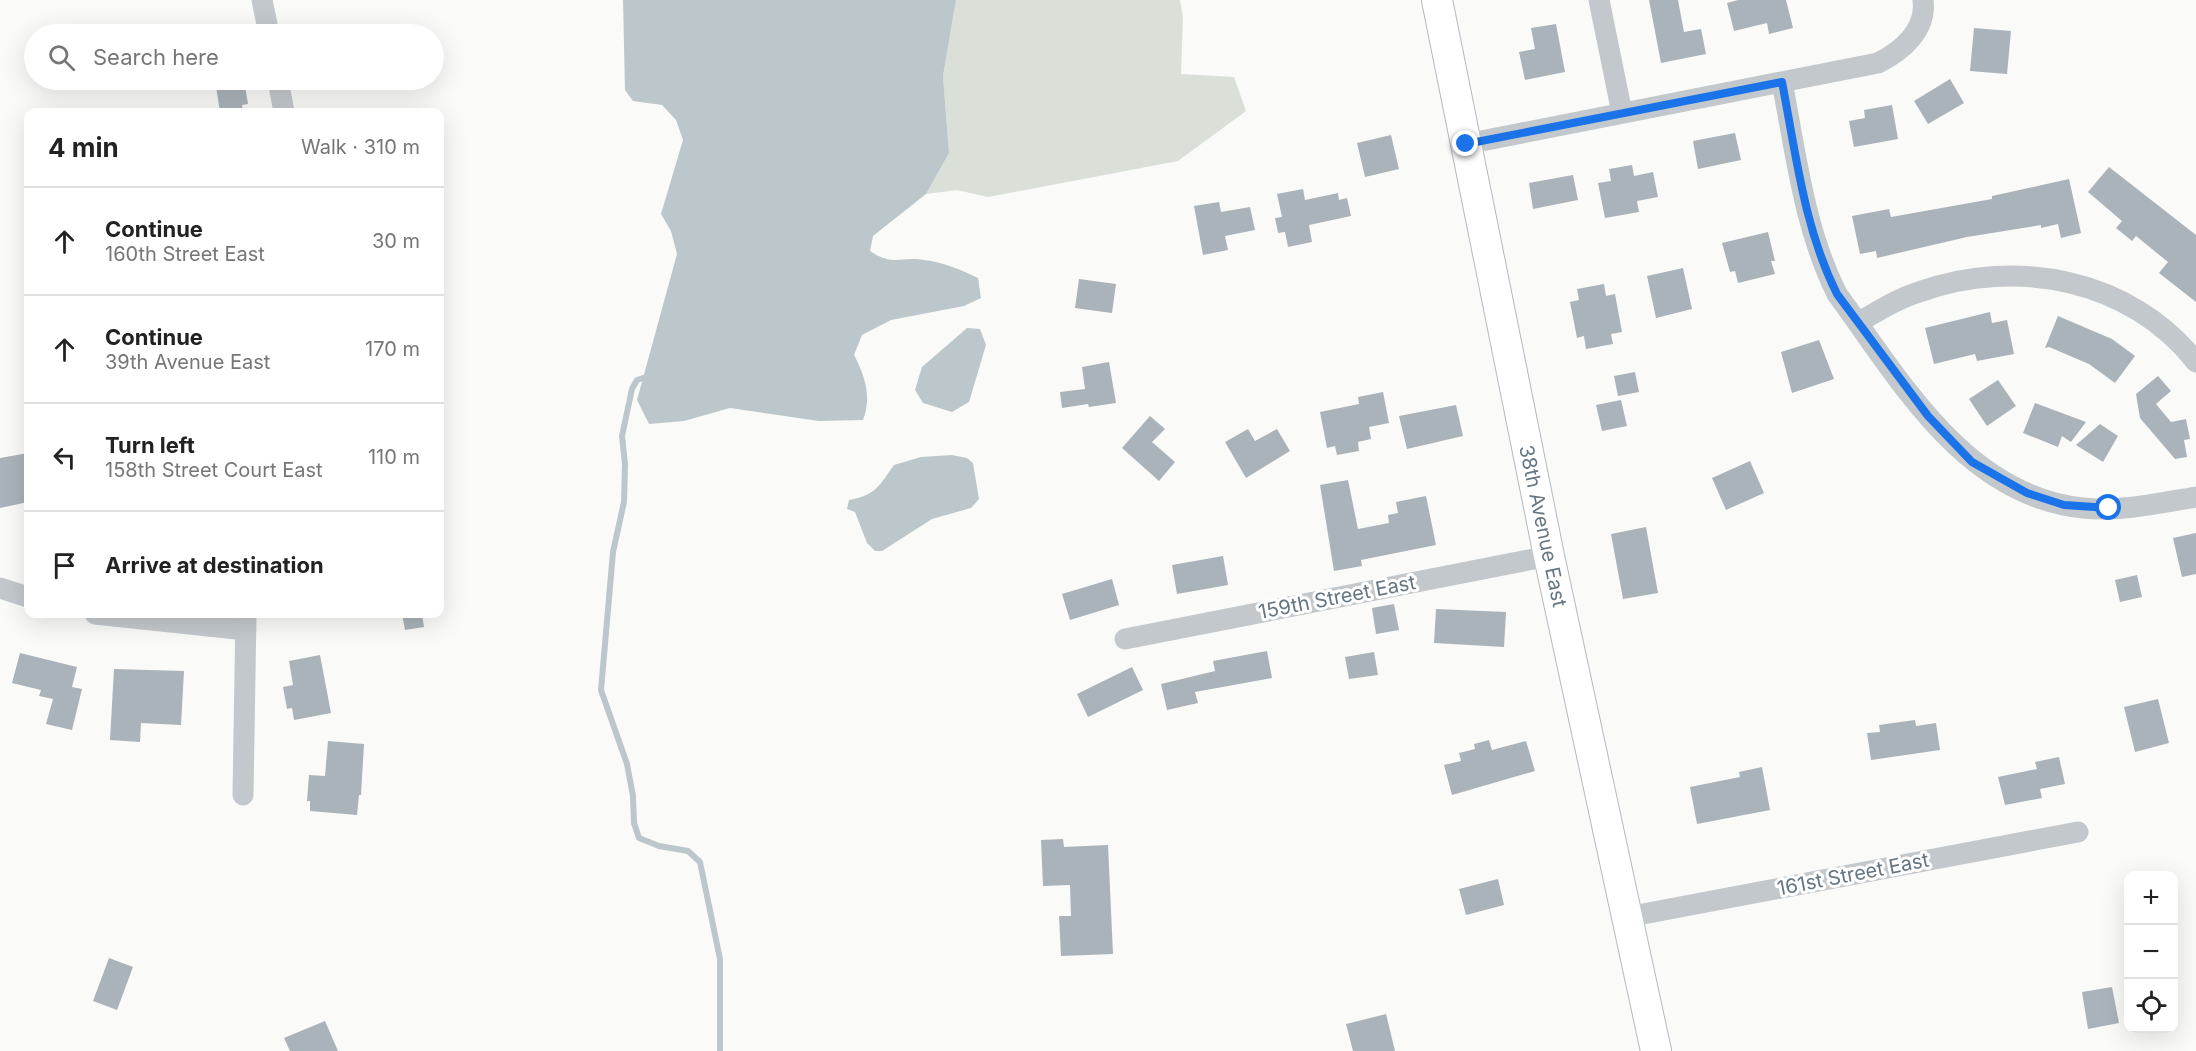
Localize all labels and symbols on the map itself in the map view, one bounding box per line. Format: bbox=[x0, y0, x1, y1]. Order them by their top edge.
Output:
route end bbox=[1452, 130, 1478, 156]
street label: 38th Avenue East bbox=[1514, 443, 1572, 610]
route start bbox=[2095, 494, 2121, 520]
street label: 159th Street East bbox=[1256, 570, 1418, 624]
street label: 161st Street East bbox=[1775, 847, 1931, 900]

